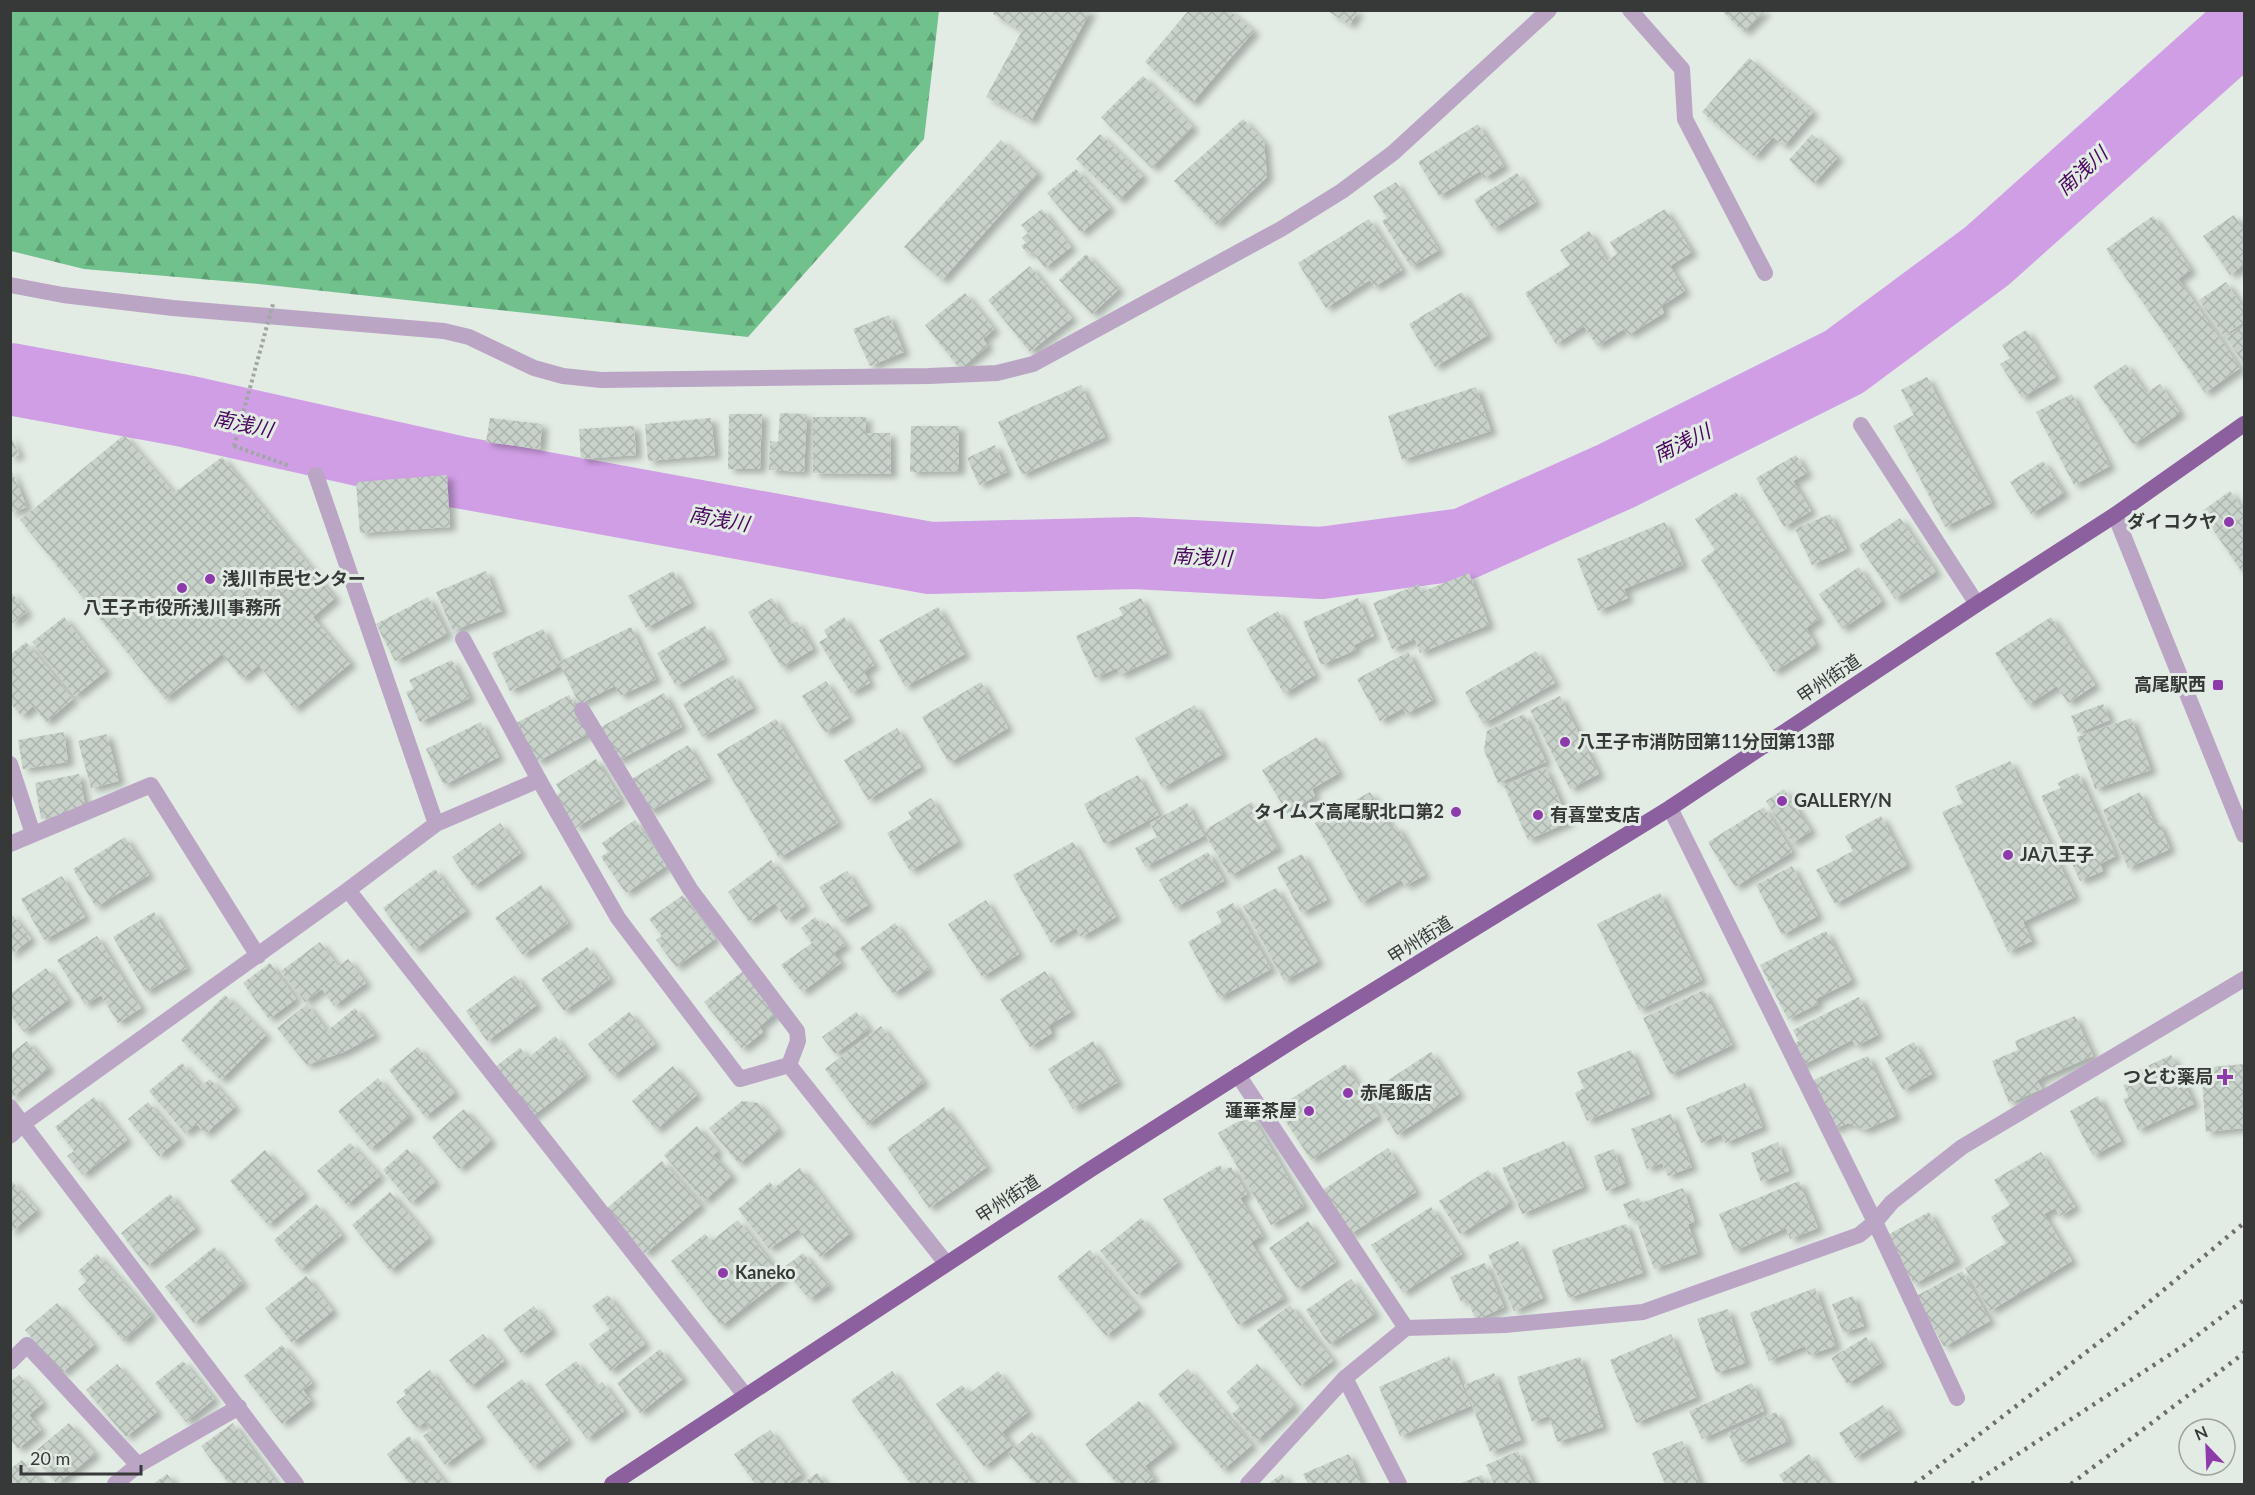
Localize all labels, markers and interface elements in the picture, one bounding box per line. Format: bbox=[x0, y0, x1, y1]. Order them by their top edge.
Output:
water label: 南浅川 bbox=[2051, 140, 2113, 199]
water label: 南浅川 bbox=[211, 405, 277, 441]
water label: 南浅川 bbox=[1649, 417, 1716, 466]
water label: 南浅川 bbox=[688, 501, 753, 535]
place label: ダイコクヤ bbox=[2127, 510, 2217, 532]
marker: ダイコクヤ bbox=[2222, 515, 2236, 529]
water label: 南浅川 bbox=[1171, 542, 1235, 570]
place label: 浅川市民センター bbox=[222, 567, 366, 589]
marker: 浅川市民センター bbox=[203, 572, 217, 586]
marker: 八王子市役所浅川事務所 bbox=[175, 581, 189, 595]
place label: 八王子市役所浅川事務所 bbox=[83, 596, 281, 618]
street label: 甲州街道 bbox=[1792, 649, 1864, 707]
place label: 高尾駅西 bbox=[2134, 673, 2206, 695]
marker: 高尾駅西 bbox=[2211, 678, 2225, 692]
place label: 八王子市消防団第11分団第13部 bbox=[1577, 730, 1835, 752]
marker: 八王子市消防団第11分団第13部 bbox=[1558, 735, 1572, 749]
place label: GALLERY/N bbox=[1794, 789, 1892, 811]
marker: GALLERY/N bbox=[1775, 794, 1789, 808]
place label: タイムズ高尾駅北口第2 bbox=[1254, 800, 1444, 822]
place label: 有喜堂支店 bbox=[1550, 803, 1640, 825]
marker: タイムズ高尾駅北口第2 bbox=[1449, 805, 1463, 819]
marker: 有喜堂支店 bbox=[1531, 808, 1545, 822]
place label: JA八王子 bbox=[2020, 843, 2094, 865]
marker: JA八王子 bbox=[2001, 848, 2015, 862]
street label: 甲州街道 bbox=[1383, 911, 1456, 968]
place label: つとむ薬局 bbox=[2123, 1065, 2213, 1087]
marker: つとむ薬局 bbox=[2218, 1070, 2232, 1084]
place label: 赤尾飯店 bbox=[1360, 1081, 1432, 1103]
marker: 赤尾飯店 bbox=[1341, 1086, 1355, 1100]
place label: 蓮華茶屋 bbox=[1225, 1099, 1297, 1121]
marker: 蓮華茶屋 bbox=[1302, 1104, 1316, 1118]
street label: 甲州街道 bbox=[971, 1169, 1044, 1227]
place label: Kaneko bbox=[735, 1261, 796, 1283]
marker: Kaneko bbox=[716, 1266, 730, 1280]
north arrow bbox=[2177, 1417, 2237, 1477]
text: N bbox=[2192, 1422, 2210, 1444]
scale bar bbox=[21, 1438, 141, 1476]
text: 20 m bbox=[30, 1447, 70, 1469]

